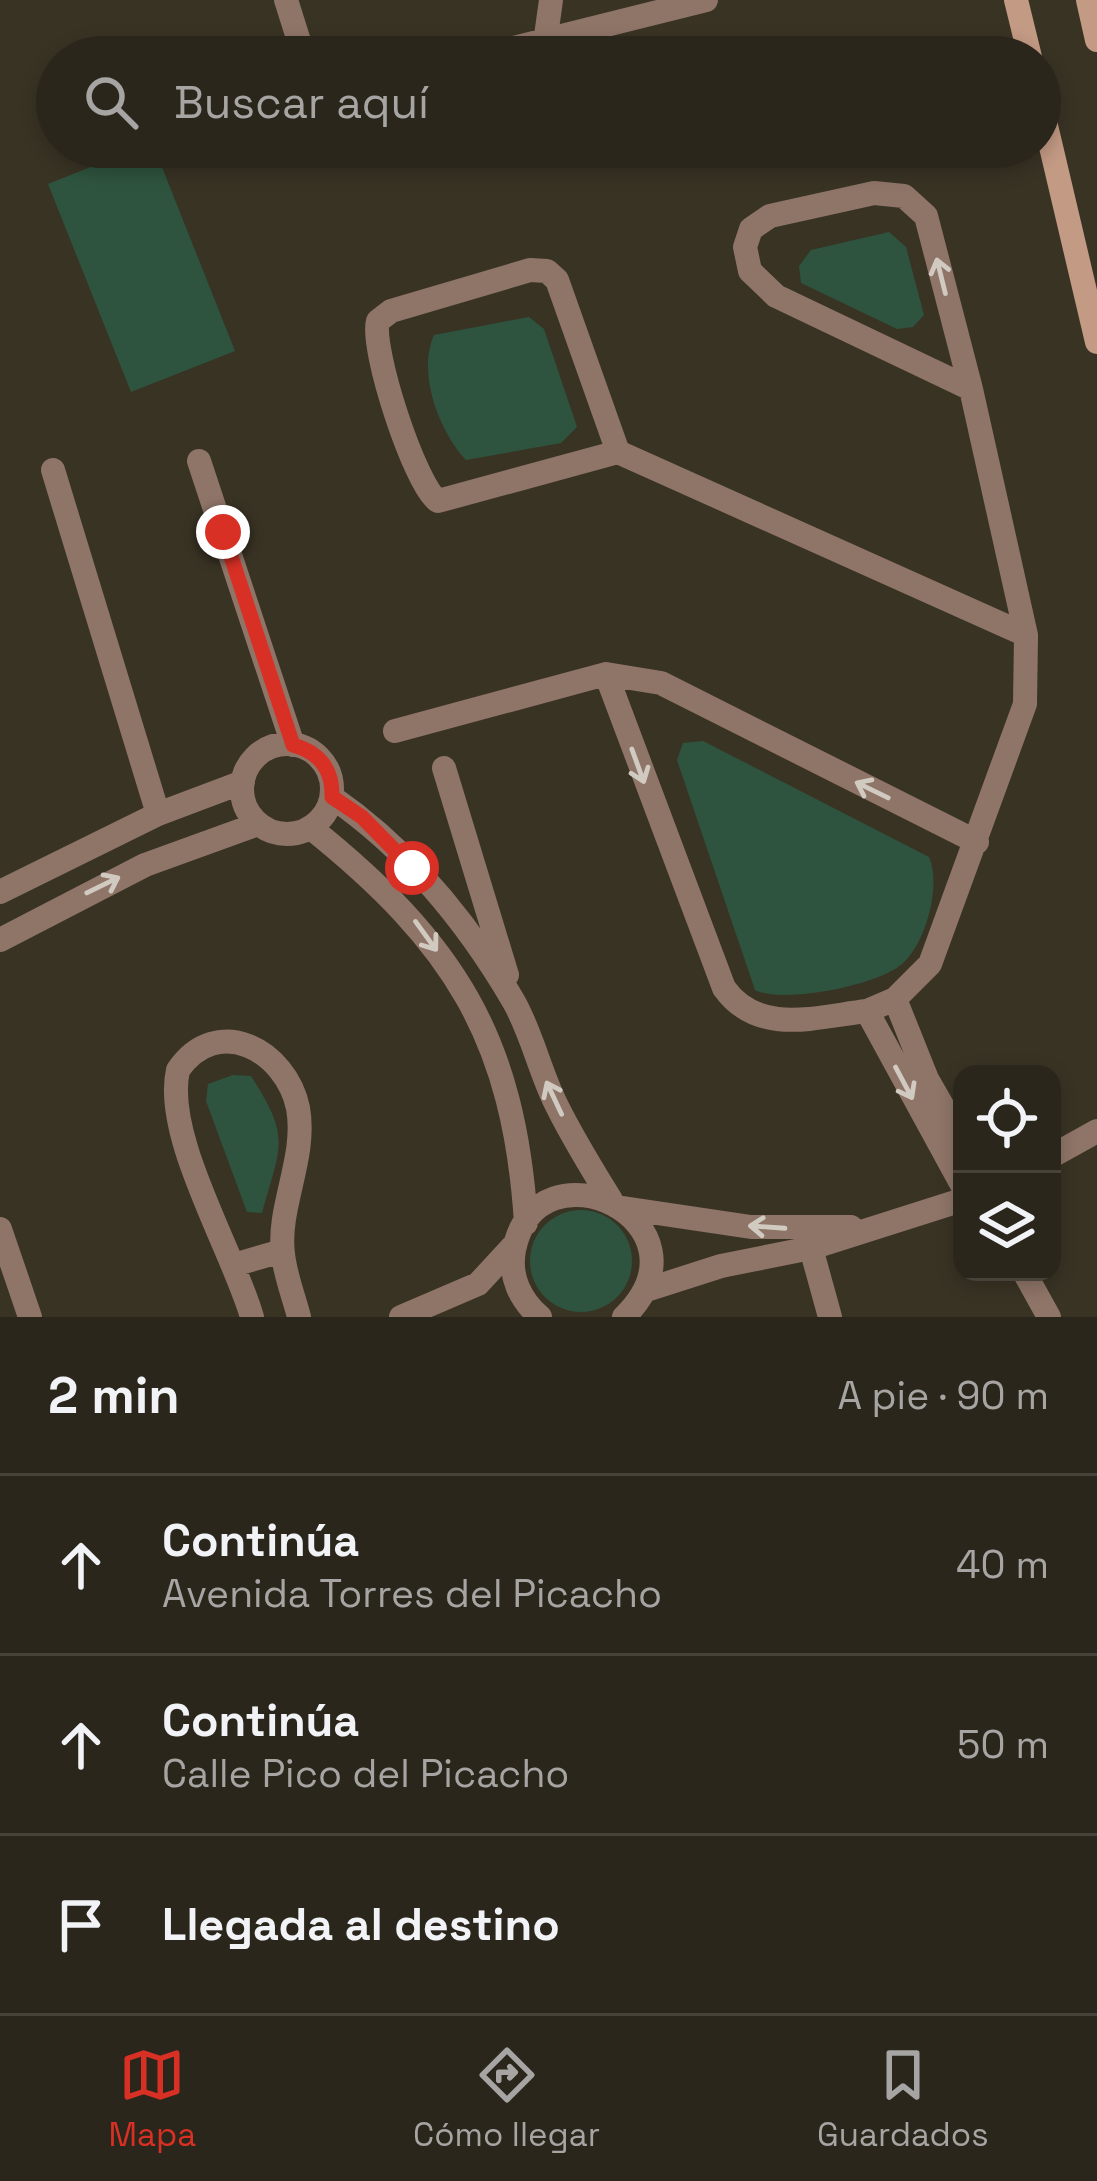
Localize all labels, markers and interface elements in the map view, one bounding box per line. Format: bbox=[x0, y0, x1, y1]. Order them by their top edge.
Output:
search box bbox=[36, 36, 1061, 168]
icon: search bbox=[78, 69, 144, 135]
text: Buscar aquí bbox=[174, 74, 429, 131]
one-way arrow bbox=[929, 257, 951, 295]
route end bbox=[196, 505, 250, 559]
one-way arrow bbox=[629, 747, 650, 784]
one-way arrow bbox=[854, 778, 890, 801]
route start bbox=[385, 841, 439, 895]
one-way arrow bbox=[84, 873, 120, 895]
one-way arrow bbox=[413, 920, 439, 952]
one-way arrow bbox=[893, 1064, 916, 1099]
map controls bbox=[953, 1065, 1061, 1281]
button: locate bbox=[953, 1065, 1061, 1173]
one-way arrow bbox=[542, 1081, 564, 1117]
button: layers bbox=[953, 1173, 1061, 1281]
one-way arrow bbox=[748, 1216, 787, 1239]
text: 2 min bbox=[48, 1363, 180, 1428]
text: A pie · 90 m bbox=[837, 1371, 1049, 1420]
text: Continúa bbox=[162, 1512, 359, 1569]
icon: ahead bbox=[48, 1532, 114, 1598]
text: 40 m bbox=[956, 1540, 1049, 1589]
text: Avenida Torres del Picacho bbox=[162, 1569, 662, 1618]
text: Continúa bbox=[162, 1692, 359, 1749]
icon: ahead bbox=[48, 1712, 114, 1778]
text: 50 m bbox=[957, 1720, 1049, 1769]
text: Calle Pico del Picacho bbox=[162, 1749, 569, 1798]
icon: arrive bbox=[48, 1892, 114, 1958]
text: Llegada al destino bbox=[162, 1896, 560, 1953]
tab: Mapa bbox=[108, 2042, 196, 2156]
tab: Cómo llegar bbox=[413, 2042, 600, 2156]
tab: Guardados bbox=[817, 2042, 989, 2156]

